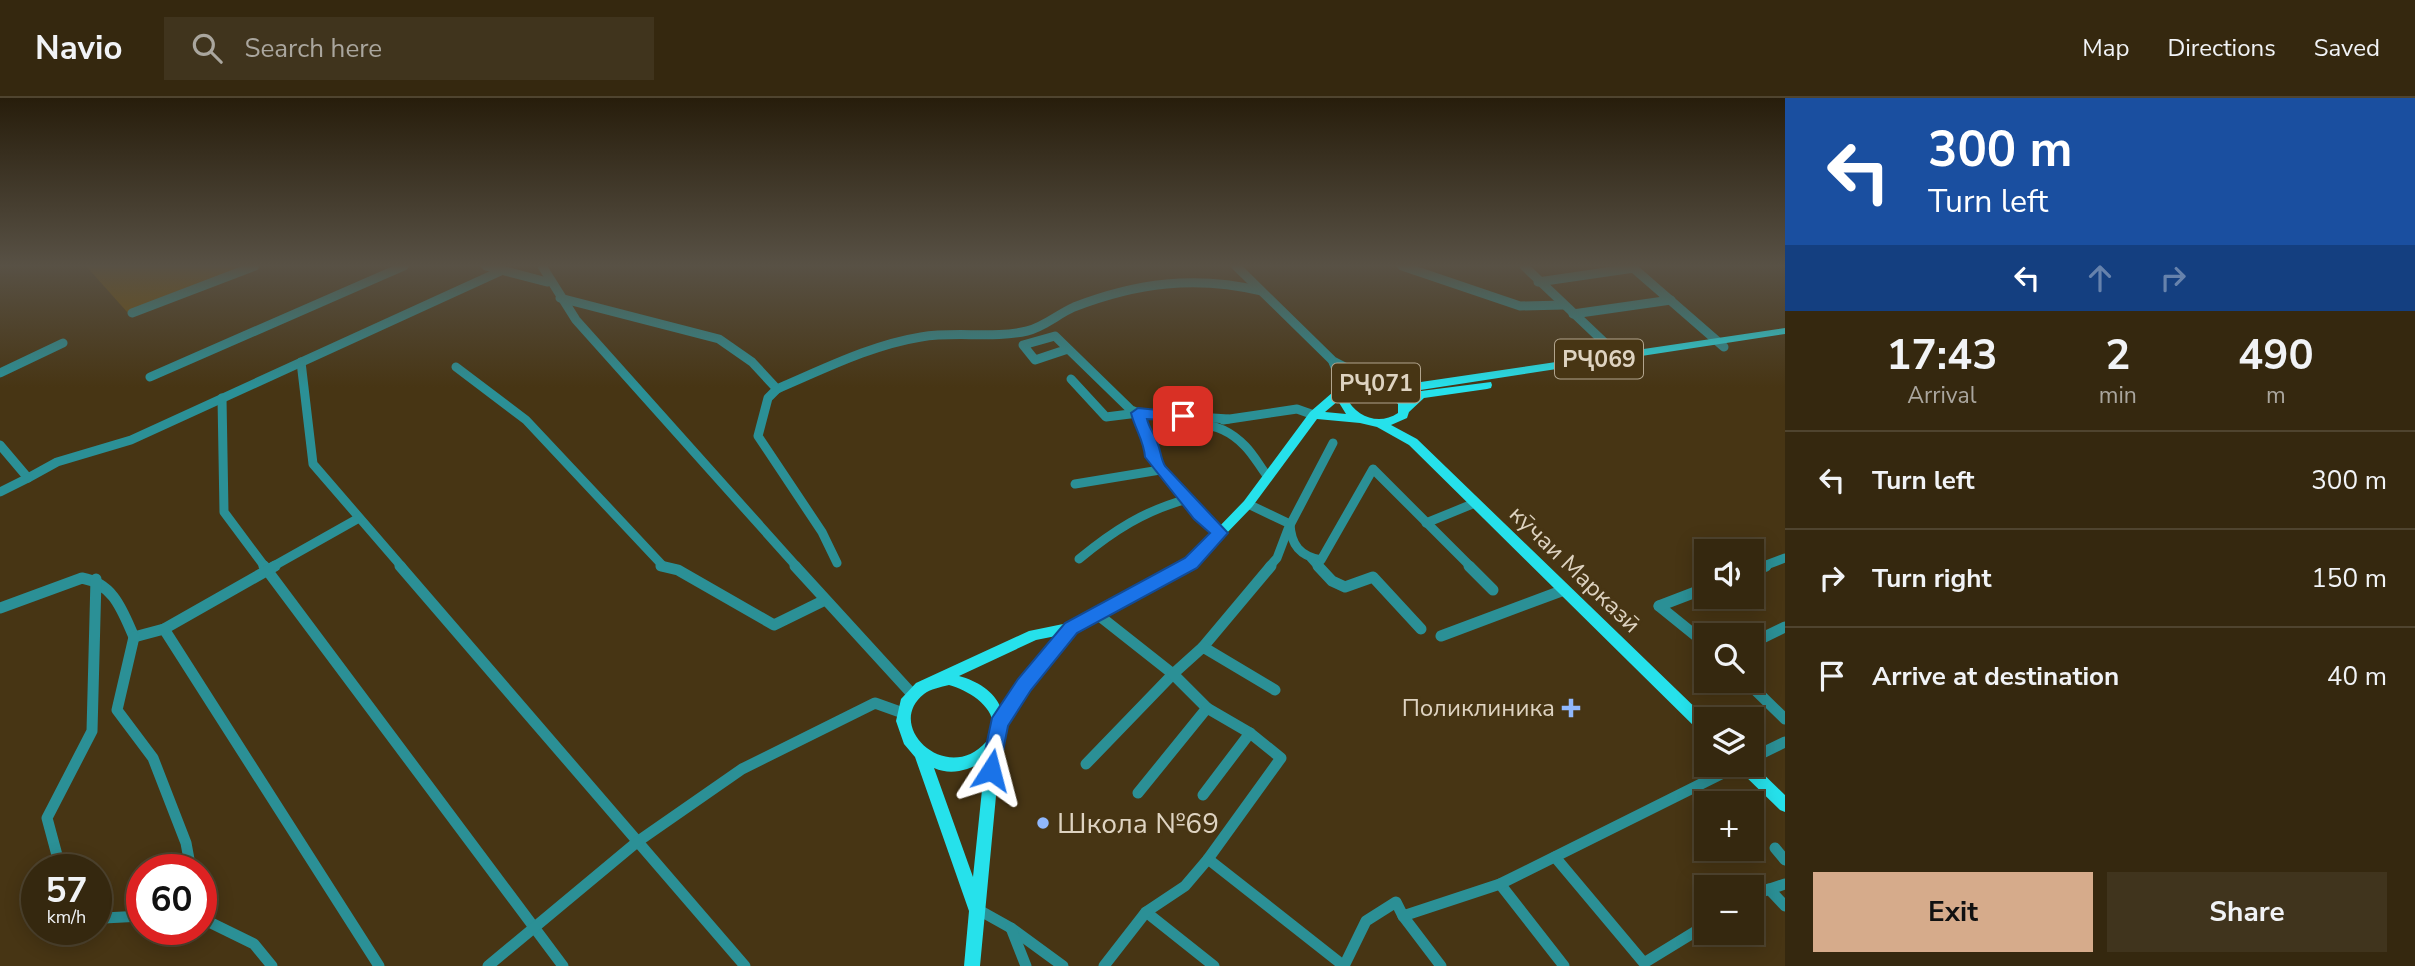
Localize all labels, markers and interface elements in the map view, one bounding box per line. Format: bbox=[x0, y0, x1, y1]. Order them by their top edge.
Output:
search box bbox=[164, 17, 654, 80]
text: Navio bbox=[35, 26, 122, 71]
icon: search bbox=[188, 29, 226, 67]
text: Search here bbox=[244, 31, 382, 66]
text: Map bbox=[2082, 32, 2129, 64]
text: Directions bbox=[2167, 32, 2276, 64]
text: Saved bbox=[2314, 32, 2380, 64]
text: 300 m bbox=[1928, 116, 2072, 183]
icon: left bbox=[1813, 126, 1904, 217]
text: Turn left bbox=[1928, 180, 2048, 223]
icon: left bbox=[2008, 259, 2046, 297]
icon: ahead bbox=[2081, 259, 2119, 297]
icon: right bbox=[2154, 259, 2192, 297]
text: 17:43 bbox=[1886, 327, 1997, 384]
text: 2 bbox=[2105, 327, 2130, 384]
text: 490 bbox=[2238, 327, 2314, 384]
road number: РҶ069 bbox=[1555, 340, 1643, 378]
road number: РҶ071 bbox=[1332, 364, 1420, 402]
text: Arrival bbox=[1907, 380, 1976, 411]
text: min bbox=[2099, 380, 2137, 411]
text: m bbox=[2266, 380, 2286, 411]
pin bbox=[1153, 386, 1213, 446]
icon: arrive bbox=[1164, 397, 1202, 435]
icon: left bbox=[1813, 461, 1851, 499]
text: Turn left bbox=[1872, 463, 1975, 498]
text: 300 m bbox=[2311, 463, 2387, 498]
street label: кӯчаи Марказӣ bbox=[1502, 498, 1648, 640]
map controls bbox=[1694, 539, 1764, 945]
button: sound bbox=[1694, 539, 1764, 609]
icon: right bbox=[1813, 559, 1851, 597]
text: Turn right bbox=[1872, 561, 1991, 596]
text: 150 m bbox=[2311, 561, 2387, 596]
button: search bbox=[1694, 623, 1764, 693]
icon: arrive bbox=[1813, 657, 1851, 695]
text: Arrive at destination bbox=[1872, 659, 2119, 694]
text: 40 m bbox=[2327, 659, 2387, 694]
place label: Поликлиника bbox=[1402, 692, 1555, 724]
marker: Поликлиника bbox=[1561, 698, 1581, 718]
button: layers bbox=[1694, 707, 1764, 777]
position arrow bbox=[954, 733, 1028, 807]
button: + bbox=[1694, 791, 1764, 861]
place label: Школа №69 bbox=[1057, 805, 1219, 843]
marker: Школа №69 bbox=[1035, 815, 1051, 831]
speed limit sign: 60 bbox=[126, 854, 217, 945]
text: 57 bbox=[45, 867, 88, 914]
button: Exit bbox=[1813, 872, 2093, 952]
button: Share bbox=[2107, 872, 2387, 952]
button: − bbox=[1694, 875, 1764, 945]
text: km/h bbox=[47, 905, 86, 929]

